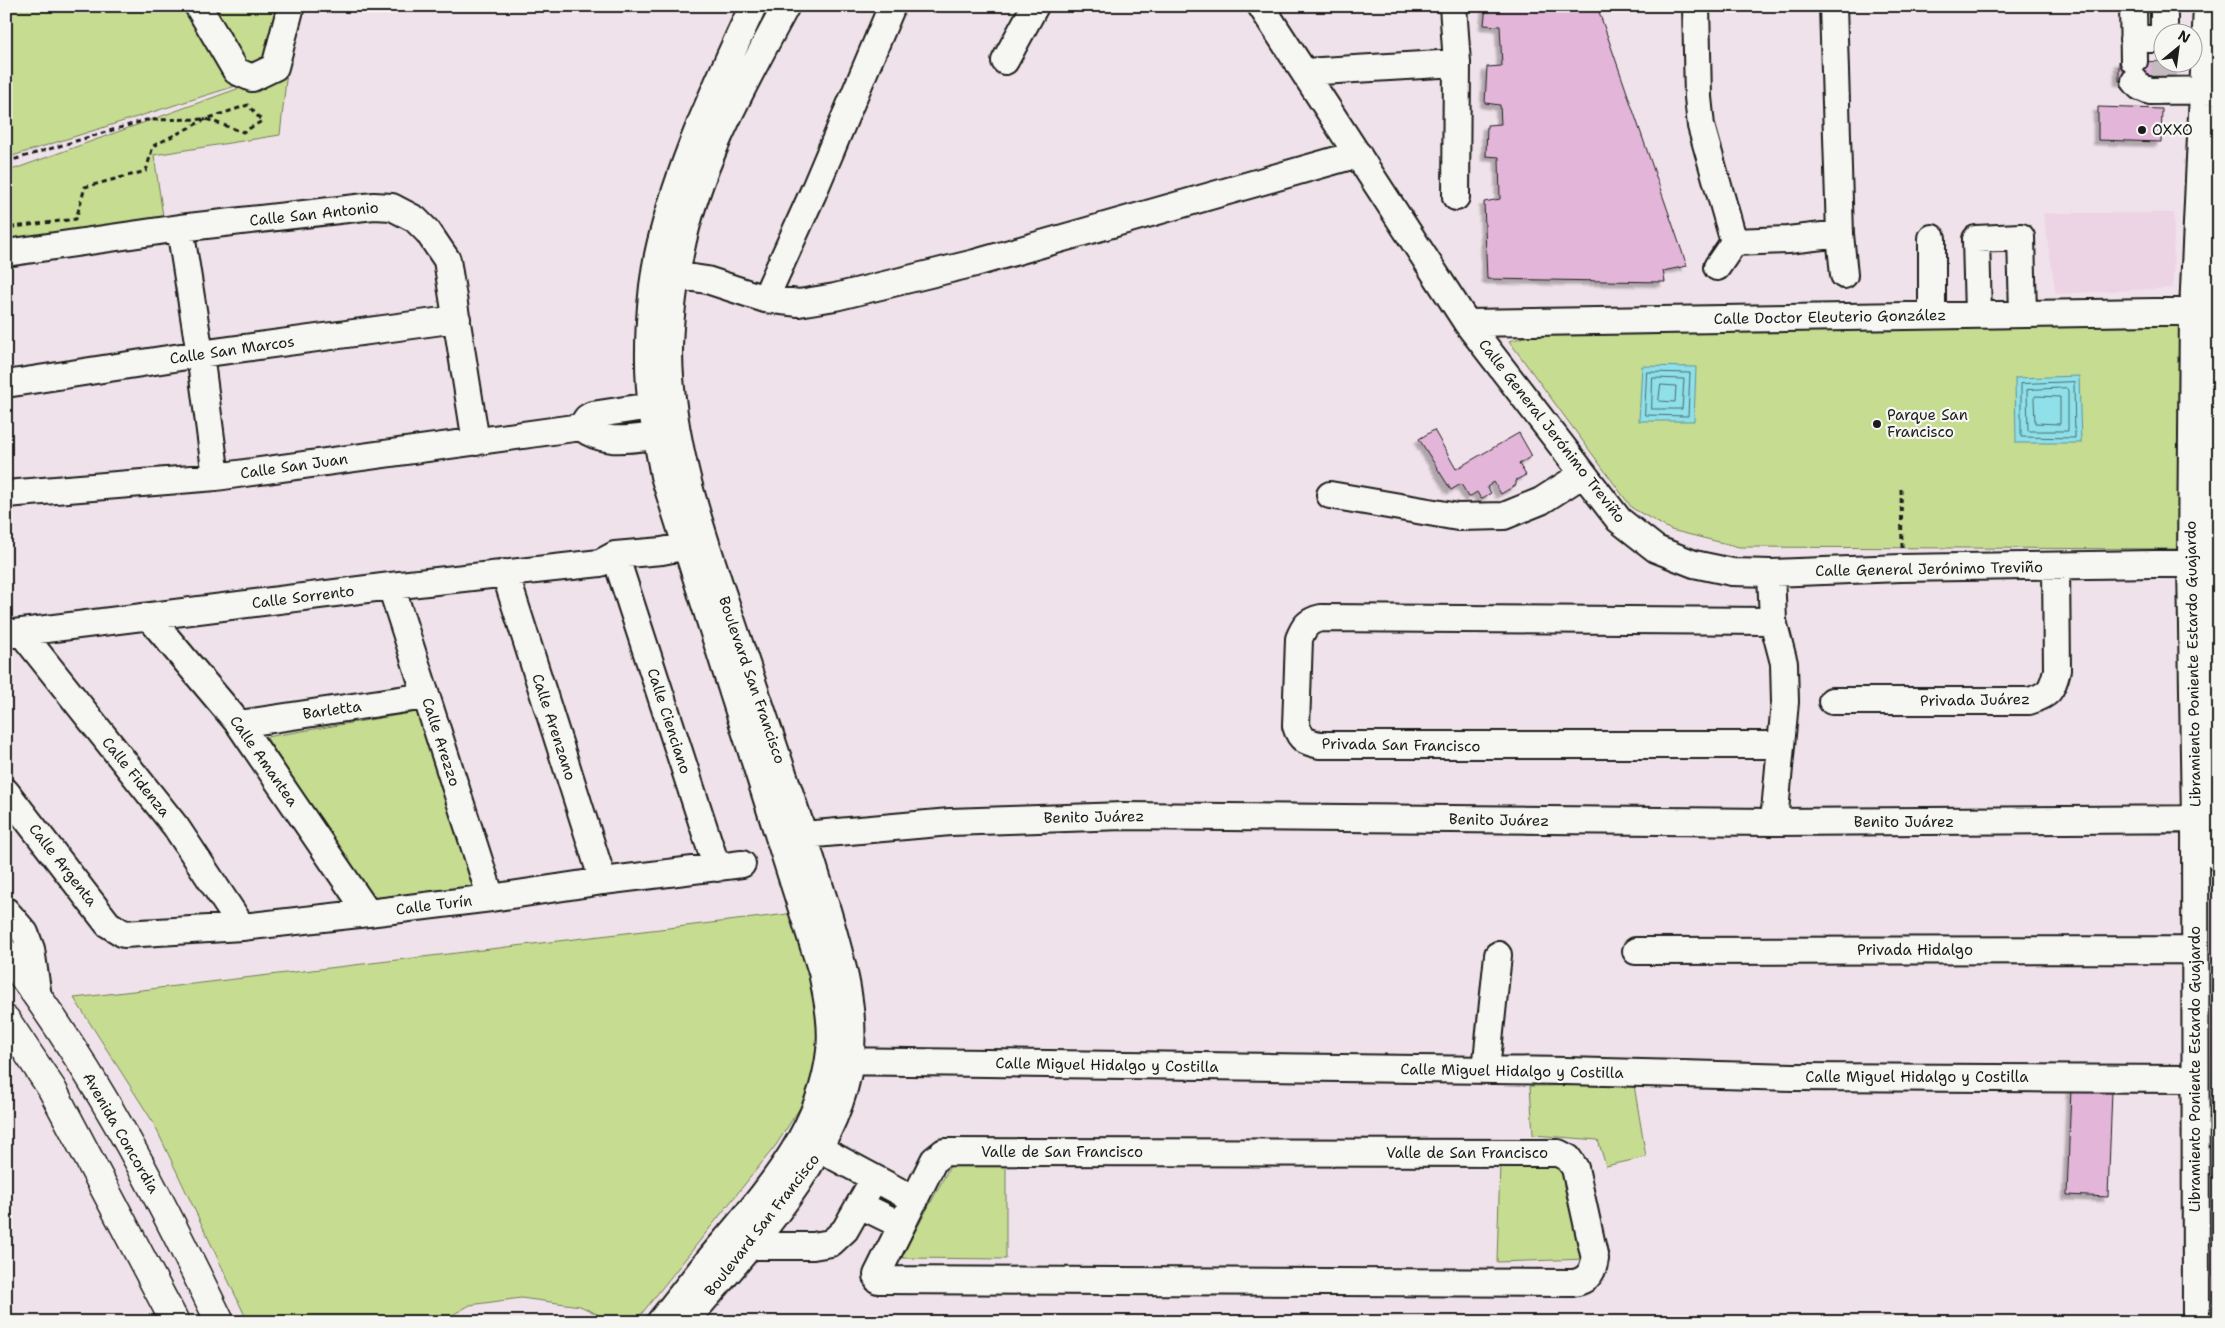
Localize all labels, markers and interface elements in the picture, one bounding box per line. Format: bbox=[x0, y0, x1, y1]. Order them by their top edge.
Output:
north arrow bbox=[2152, 22, 2202, 72]
text: N bbox=[2175, 26, 2194, 47]
place label: OXXO bbox=[2152, 120, 2193, 140]
marker: OXXO bbox=[2136, 124, 2148, 136]
street label: Calle San Antonio bbox=[248, 197, 380, 231]
street label: Calle Doctor Eleuterio González bbox=[1714, 305, 1946, 329]
street label: Calle San Marcos bbox=[168, 331, 296, 369]
street label: Calle General Jerónimo Treviño bbox=[1474, 335, 1630, 527]
place label: Parque San Francisco bbox=[1887, 405, 1968, 442]
marker: Parque San Francisco bbox=[1871, 418, 1883, 430]
street label: Calle San Juan bbox=[239, 449, 349, 483]
street label: Libramiento Poniente Estardo Guajardo bbox=[2181, 521, 2205, 807]
street label: Calle General Jerónimo Treviño bbox=[1815, 557, 2043, 581]
street label: Calle Sorrento bbox=[251, 581, 355, 613]
street label: Boulevard San Francisco bbox=[714, 594, 790, 766]
street label: Calle Cienciano bbox=[642, 666, 696, 776]
street label: Calle Arenzano bbox=[527, 671, 581, 783]
street label: Privada Juárez bbox=[1920, 689, 2030, 711]
street label: Calle Arezzo bbox=[417, 695, 465, 789]
street label: Barletta bbox=[301, 696, 363, 724]
street label: Calle Amantea bbox=[225, 712, 303, 811]
street label: Calle Fidenza bbox=[97, 733, 175, 822]
street label: Privada San Francisco bbox=[1322, 734, 1480, 756]
street label: Benito Juárez bbox=[1044, 806, 1144, 828]
street label: Benito Juárez bbox=[1449, 809, 1549, 831]
street label: Benito Juárez bbox=[1854, 812, 1954, 832]
street label: Calle Argenta bbox=[24, 819, 102, 911]
street label: Calle Turín bbox=[395, 890, 473, 920]
street label: Libramiento Poniente Estardo Guajardo bbox=[2185, 926, 2205, 1212]
street label: Privada Hidalgo bbox=[1857, 940, 1973, 960]
street label: Calle Miguel Hidalgo y Costilla bbox=[995, 1053, 1219, 1077]
street label: Calle Miguel Hidalgo y Costilla bbox=[1400, 1059, 1624, 1083]
street label: Calle Miguel Hidalgo y Costilla bbox=[1805, 1067, 2029, 1087]
street label: Avenida Concordia bbox=[78, 1069, 164, 1198]
street label: Valle de San Francisco bbox=[981, 1142, 1143, 1162]
street label: Valle de San Francisco bbox=[1386, 1143, 1548, 1163]
street label: Boulevard San Francisco bbox=[700, 1150, 824, 1300]

